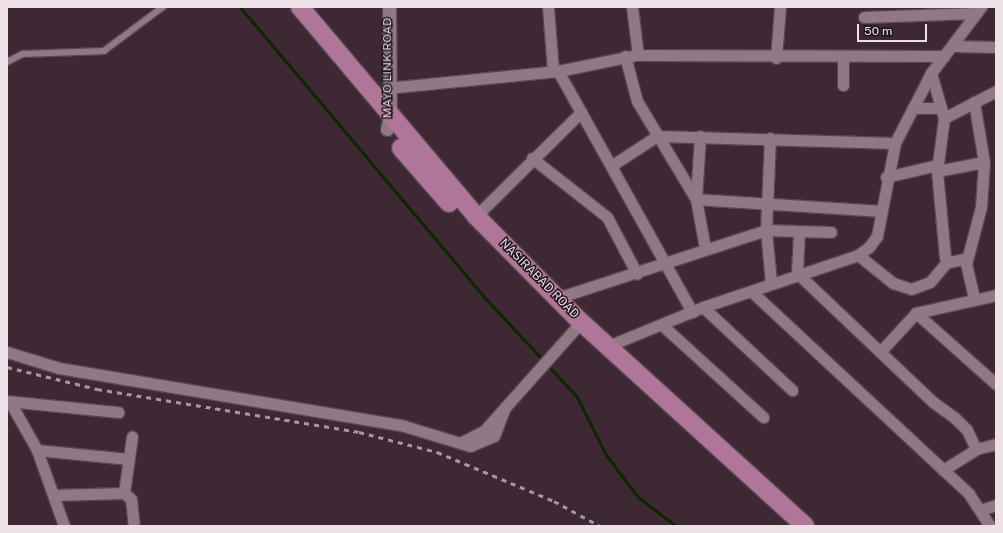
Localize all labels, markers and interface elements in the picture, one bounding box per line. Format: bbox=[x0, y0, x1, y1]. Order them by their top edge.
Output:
scale bar bbox=[859, 16, 929, 42]
street label: MAYO LINK ROAD bbox=[381, 18, 395, 118]
text: 50 m bbox=[864, 24, 892, 38]
street label: NASIRABAD ROAD bbox=[496, 236, 582, 322]

